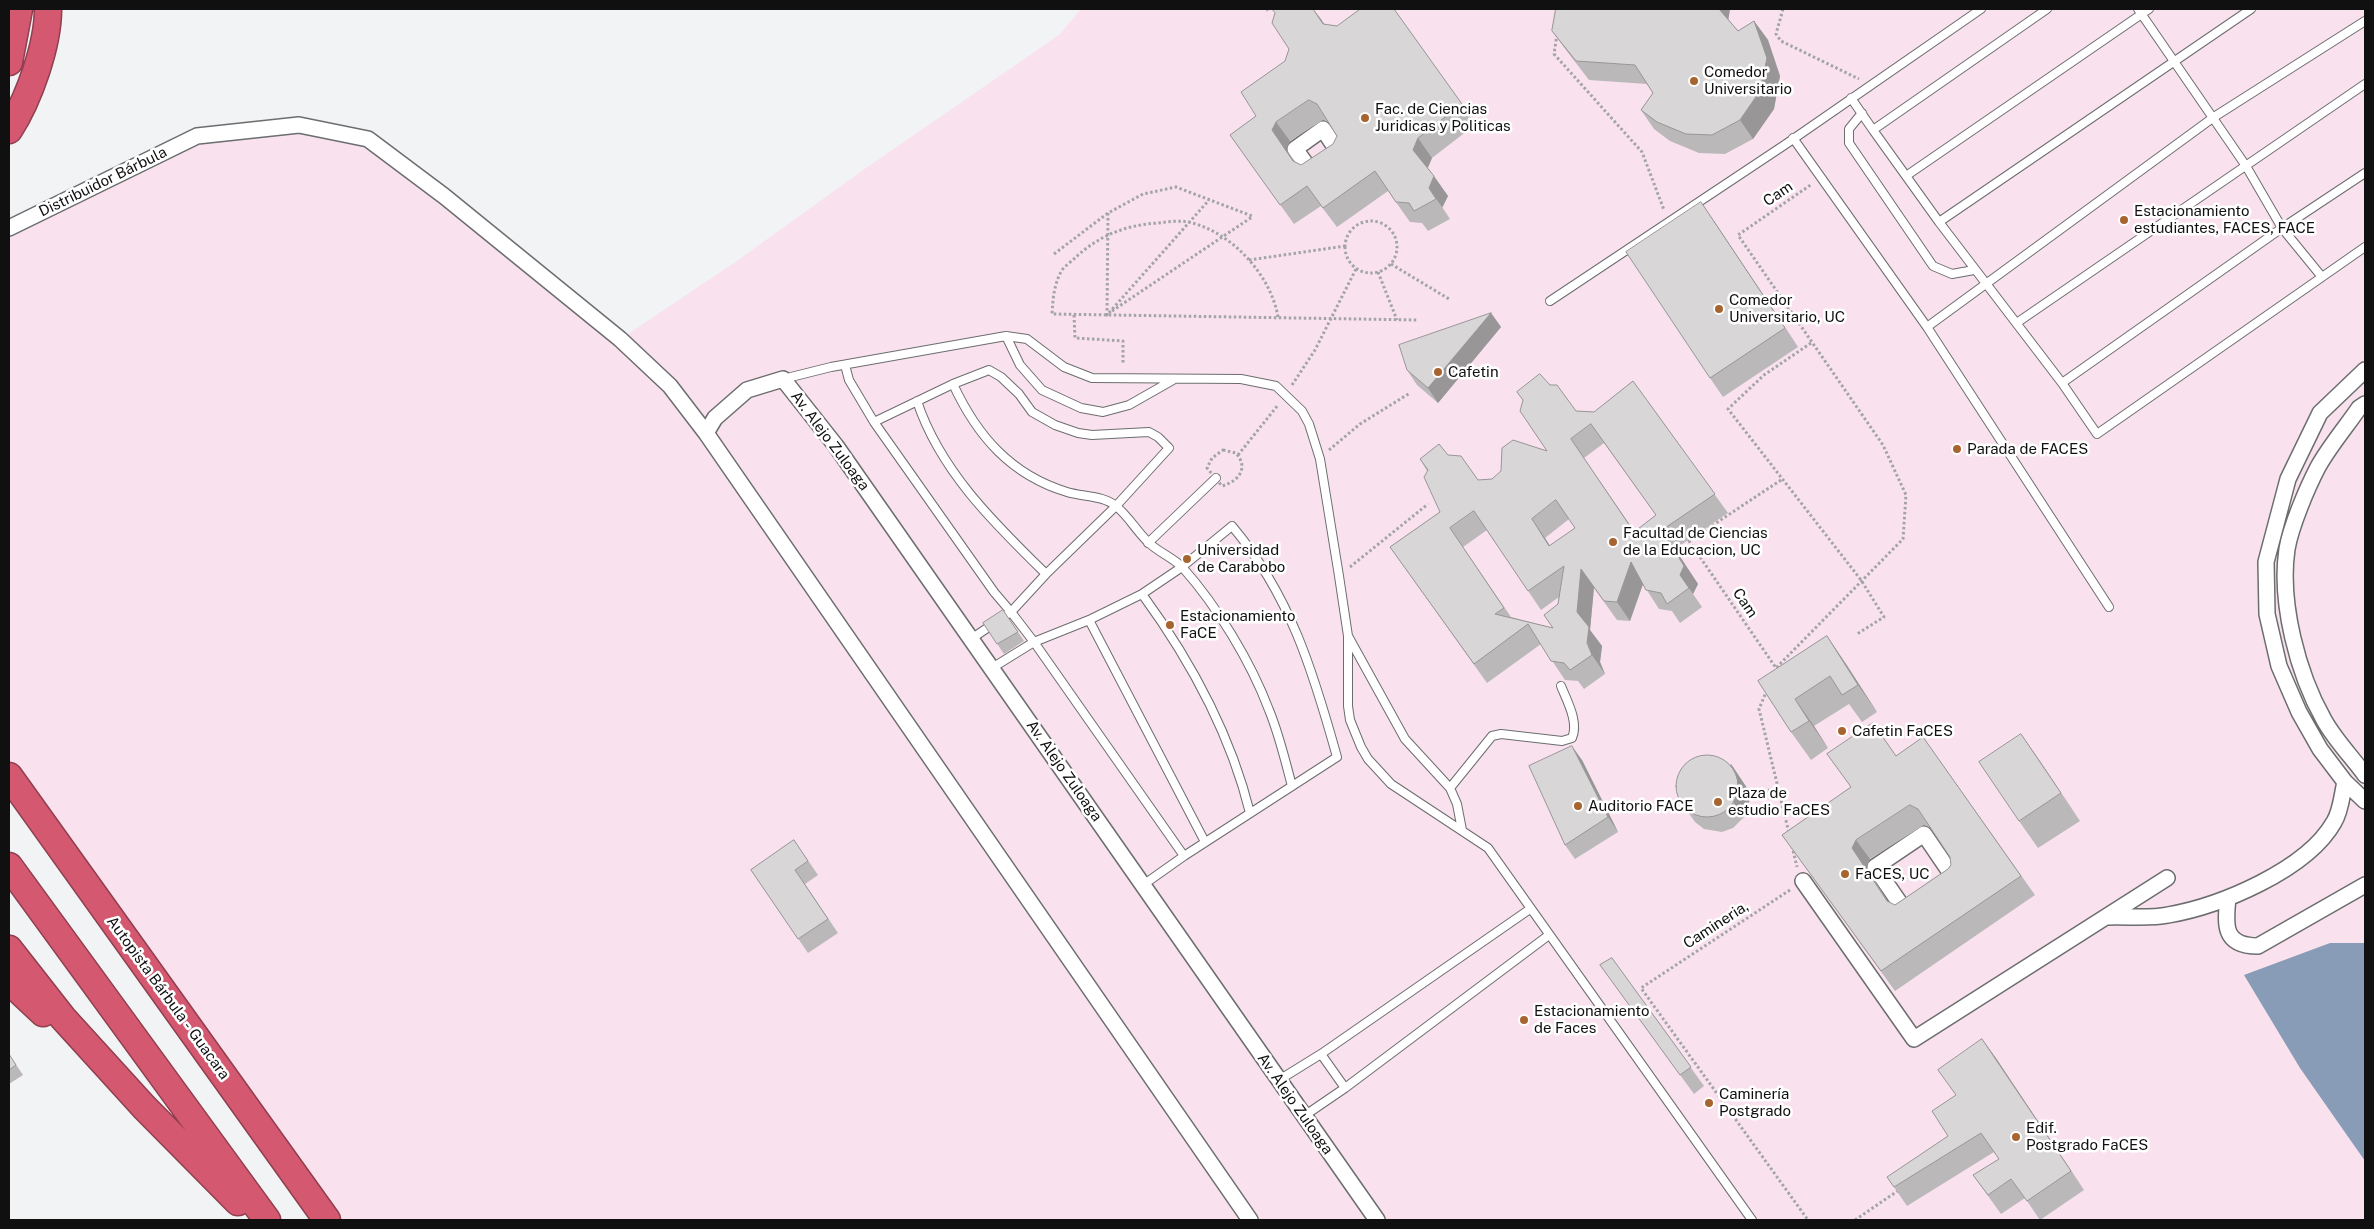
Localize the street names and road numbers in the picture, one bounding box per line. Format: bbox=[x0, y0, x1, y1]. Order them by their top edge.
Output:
street label: Distribuidor Bárbula bbox=[36, 143, 170, 221]
street label: Cam bbox=[1760, 178, 1796, 210]
street label: Av. Alejo Zuloaga bbox=[787, 388, 873, 494]
street label: Cam bbox=[1729, 585, 1761, 621]
street label: Av. Alejo Zuloaga bbox=[1022, 717, 1106, 825]
street label: Camineria, bbox=[1680, 897, 1752, 953]
street label: Autopista Bárbula - Guacara bbox=[103, 913, 233, 1083]
street label: Av. Alejo Zuloaga bbox=[1253, 1050, 1337, 1158]

